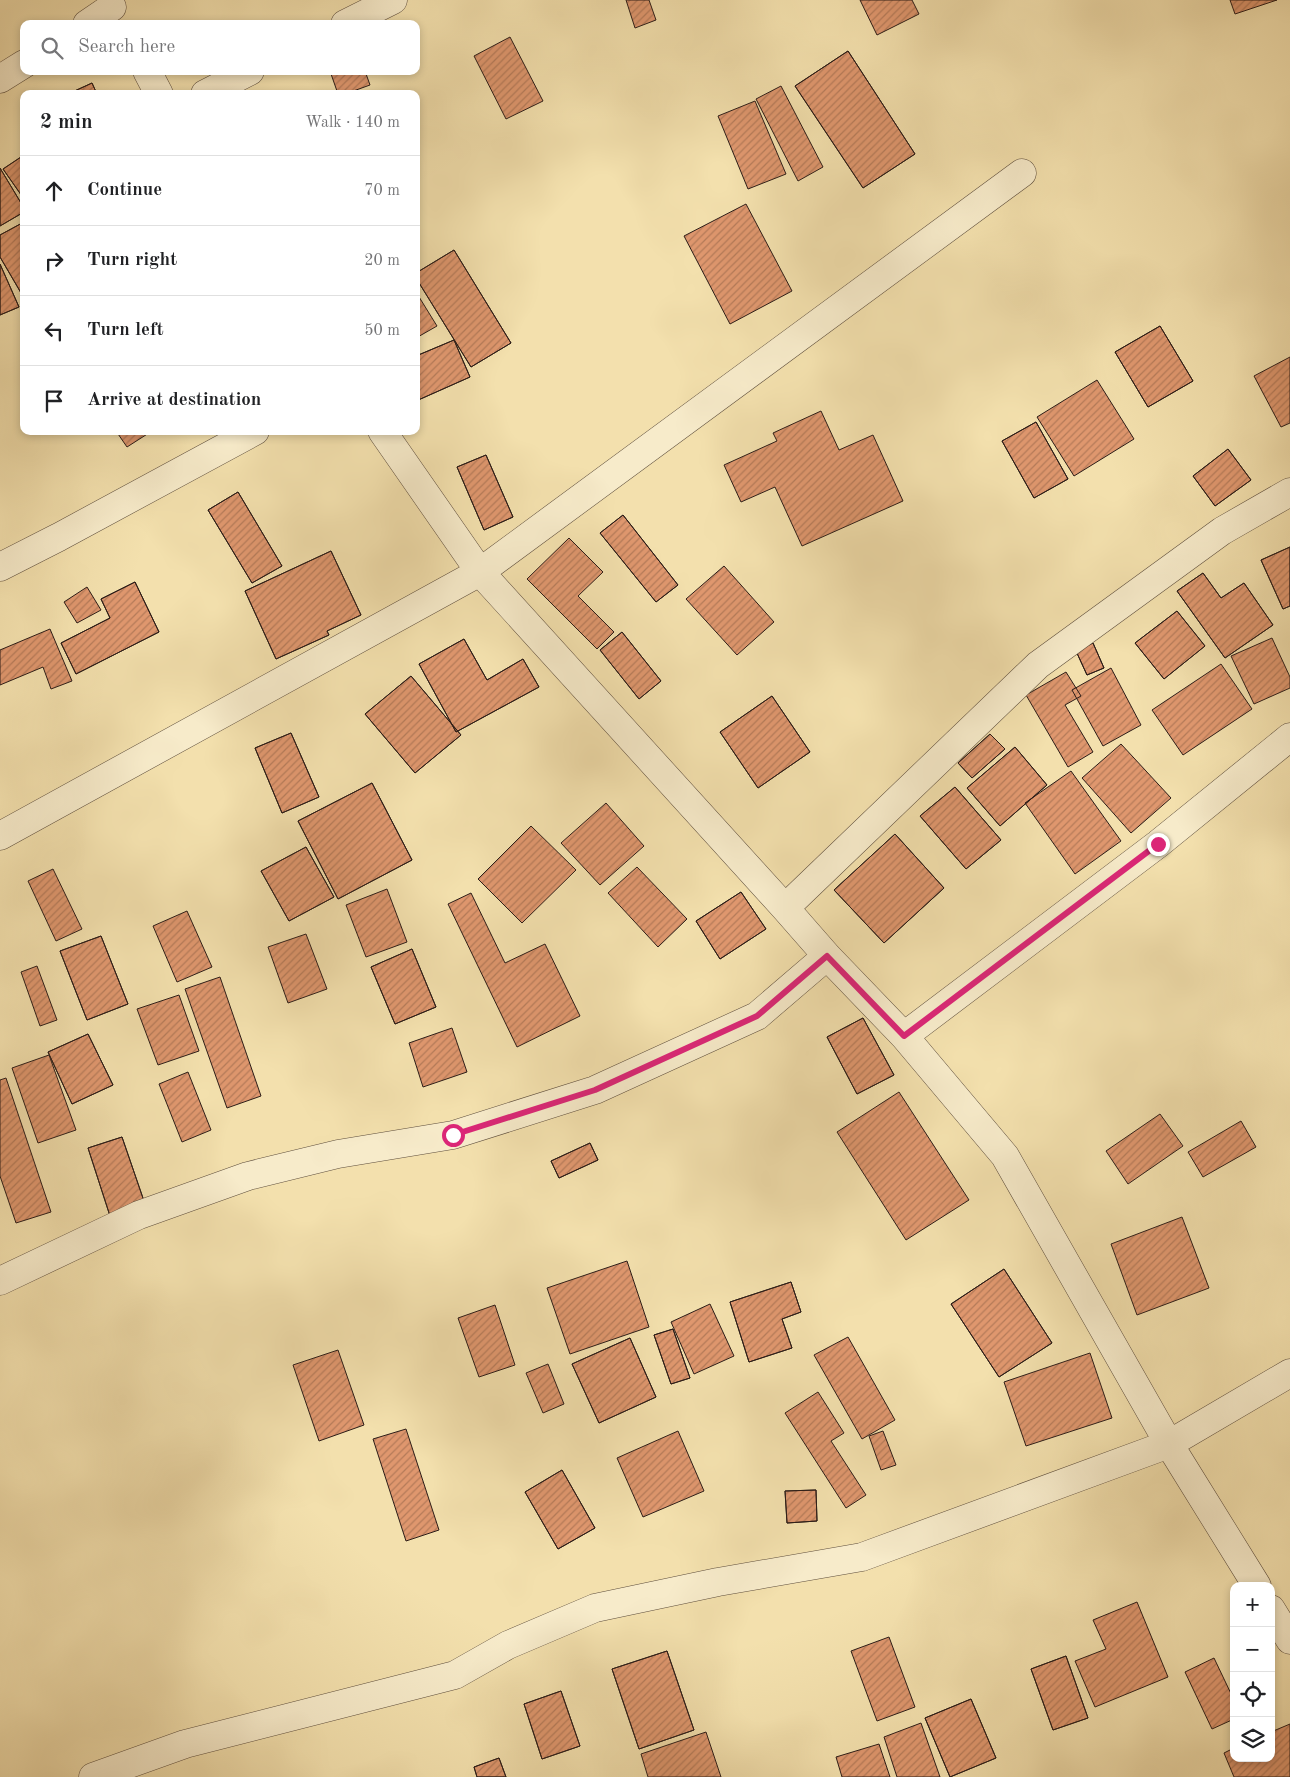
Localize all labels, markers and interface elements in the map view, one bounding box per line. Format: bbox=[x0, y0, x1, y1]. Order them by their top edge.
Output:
search box bbox=[20, 20, 420, 75]
icon: search bbox=[38, 34, 66, 62]
text: Search here bbox=[78, 38, 175, 57]
text: 2 min bbox=[40, 112, 93, 133]
text: Walk · 140 m bbox=[305, 115, 400, 131]
icon: ahead bbox=[40, 177, 68, 205]
text: Continue bbox=[87, 181, 162, 200]
text: 70 m bbox=[364, 183, 400, 199]
icon: right bbox=[40, 247, 68, 275]
text: Turn right bbox=[87, 251, 177, 270]
text: 20 m bbox=[364, 253, 400, 269]
icon: left bbox=[40, 317, 68, 345]
text: Turn left bbox=[87, 321, 164, 340]
text: 50 m bbox=[364, 323, 400, 339]
icon: arrive bbox=[40, 387, 68, 415]
text: Arrive at destination bbox=[87, 391, 261, 410]
route end bbox=[1147, 833, 1170, 856]
route start bbox=[442, 1124, 465, 1147]
map controls bbox=[1230, 1582, 1275, 1762]
button: + bbox=[1230, 1582, 1275, 1627]
button: − bbox=[1230, 1627, 1275, 1672]
button: locate bbox=[1230, 1672, 1275, 1717]
button: layers bbox=[1230, 1717, 1275, 1762]

